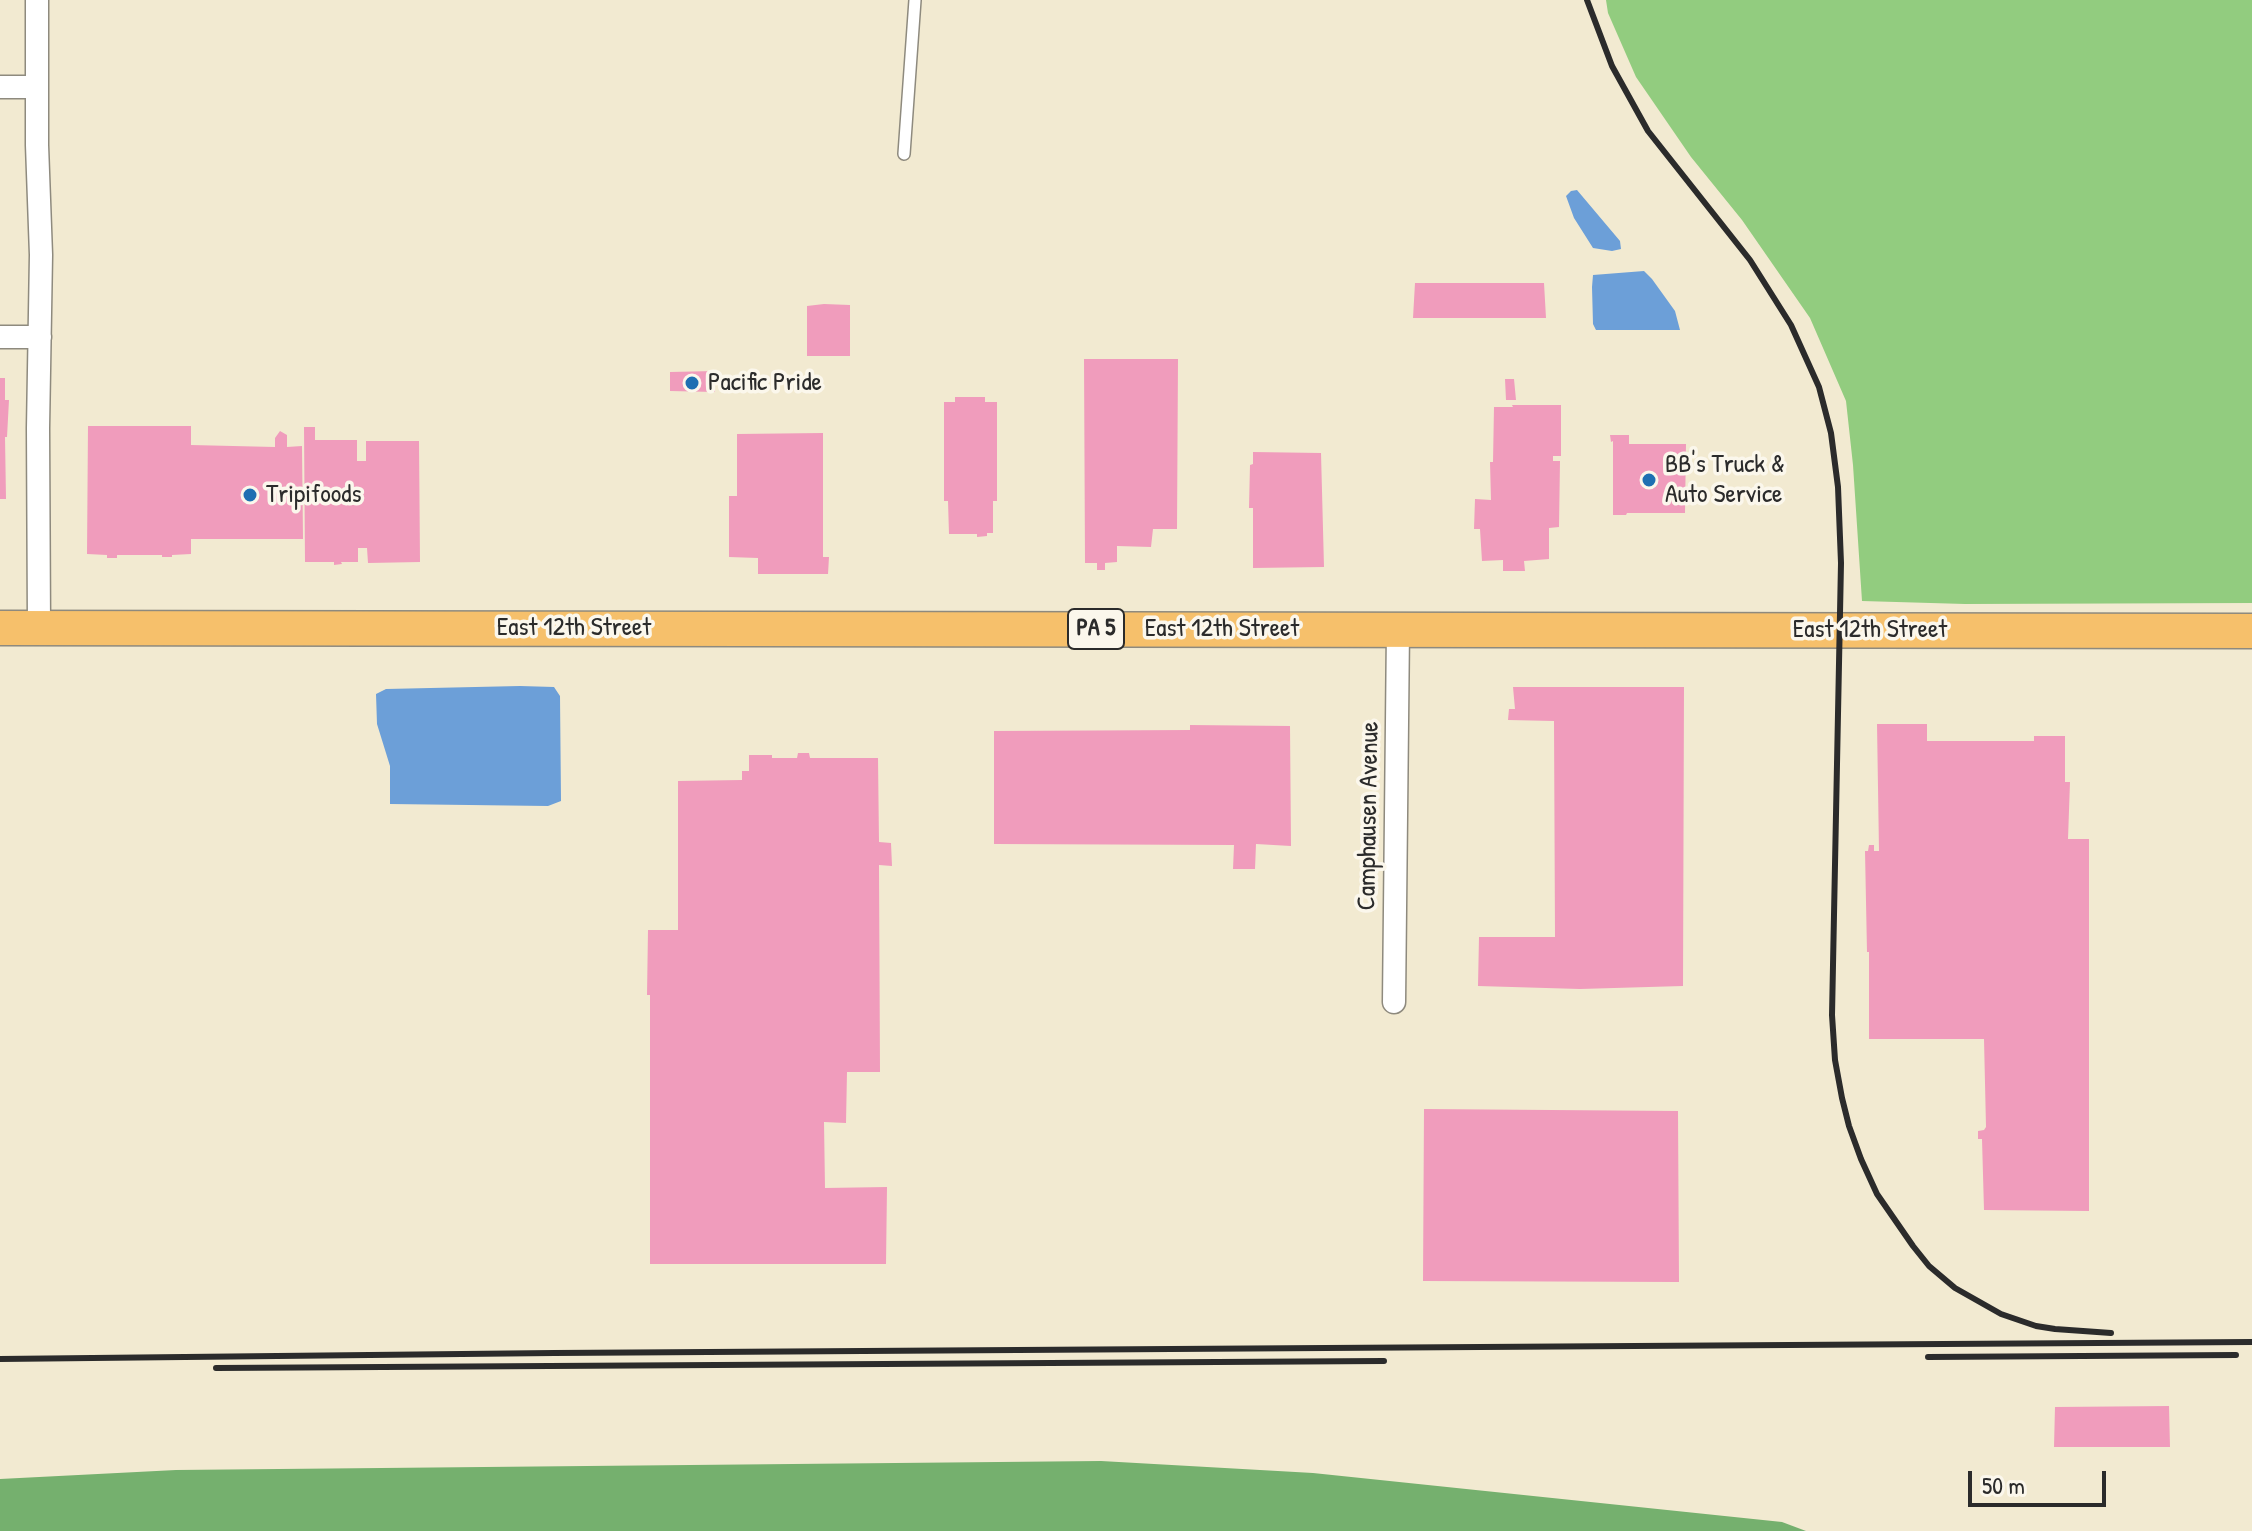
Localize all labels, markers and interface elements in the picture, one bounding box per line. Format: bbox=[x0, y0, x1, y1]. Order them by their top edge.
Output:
place label: Pacific Pride bbox=[708, 367, 822, 399]
marker: Pacific Pride bbox=[683, 374, 701, 392]
place label: BB's Truck & Auto Service bbox=[1665, 449, 1785, 510]
marker: BB's Truck & Auto Service bbox=[1640, 471, 1658, 489]
place label: Tripifoods bbox=[266, 479, 361, 511]
marker: Tripifoods bbox=[241, 486, 259, 504]
road number: PA 5 bbox=[1068, 609, 1124, 649]
street label: East 12th Street bbox=[497, 612, 651, 644]
street label: East 12th Street bbox=[1145, 613, 1299, 645]
street label: East 12th Street bbox=[1793, 614, 1947, 646]
street label: Camphausen Avenue bbox=[1352, 721, 1386, 911]
scale bar bbox=[1972, 1455, 2110, 1505]
text: 50 m bbox=[1982, 1469, 2025, 1501]

